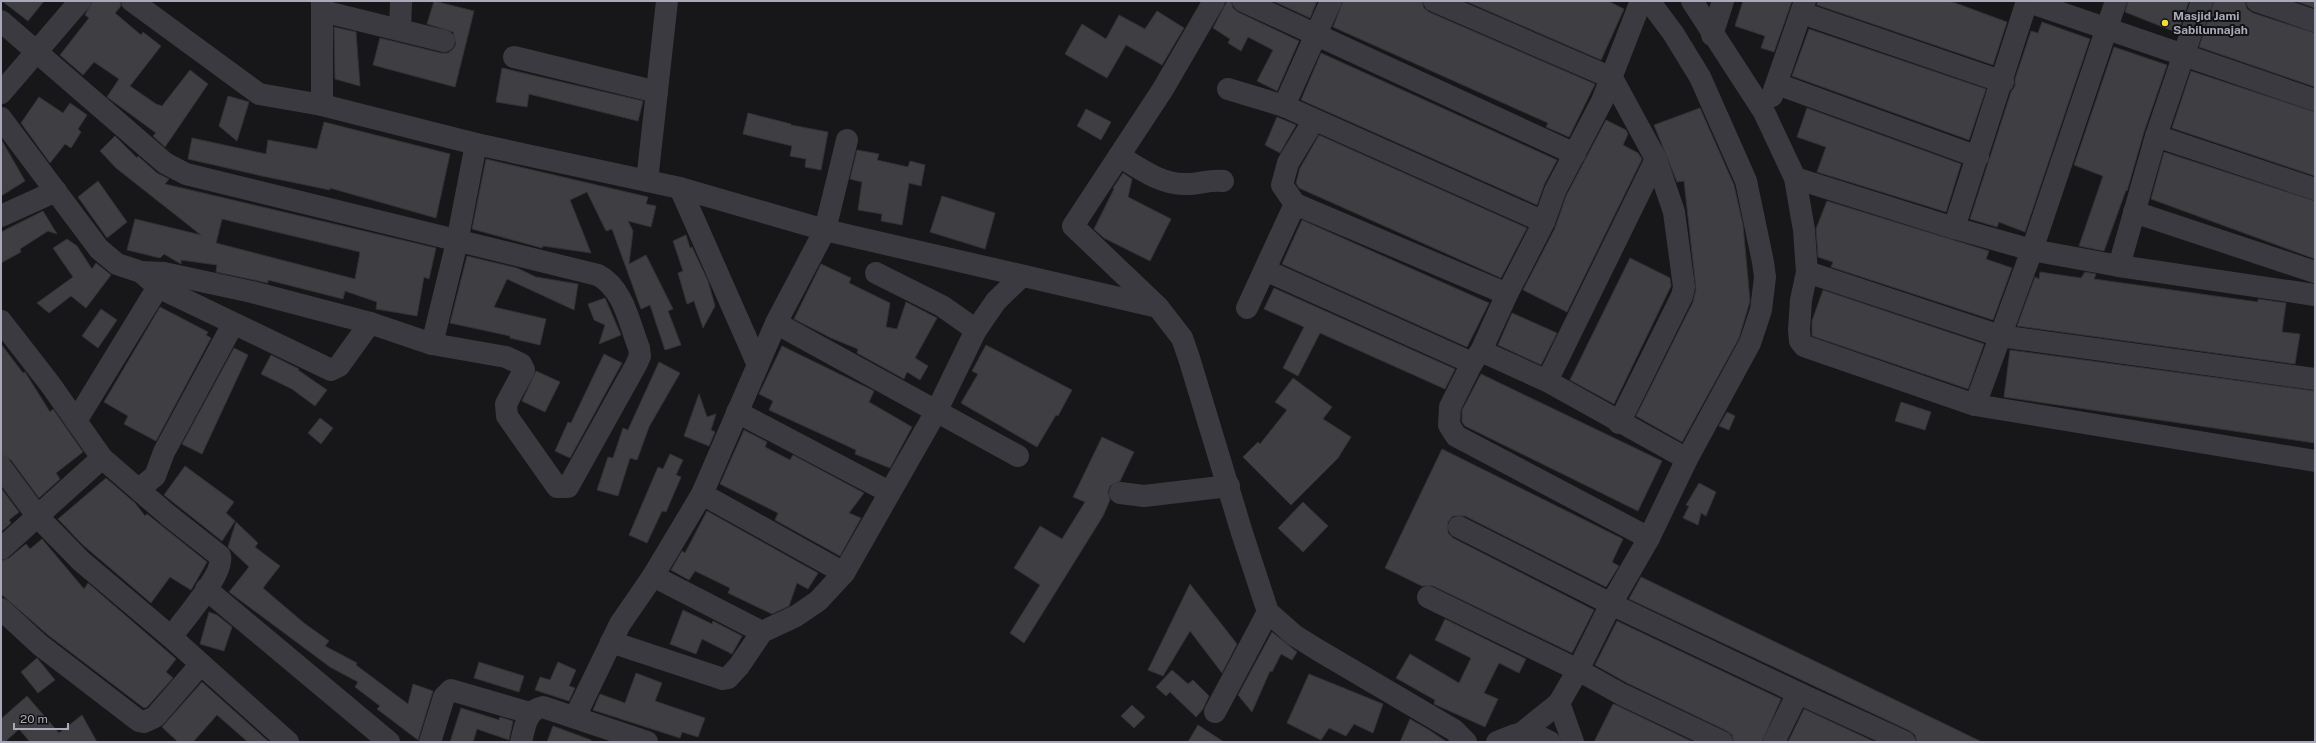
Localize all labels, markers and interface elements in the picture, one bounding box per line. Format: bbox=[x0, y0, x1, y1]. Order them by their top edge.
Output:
place label: Masjid Jami Sabilunnajah bbox=[2173, 9, 2248, 37]
marker: Masjid Jami Sabilunnajah bbox=[2160, 18, 2170, 28]
scale bar bbox=[14, 705, 68, 731]
text: 20 m bbox=[20, 712, 48, 726]

